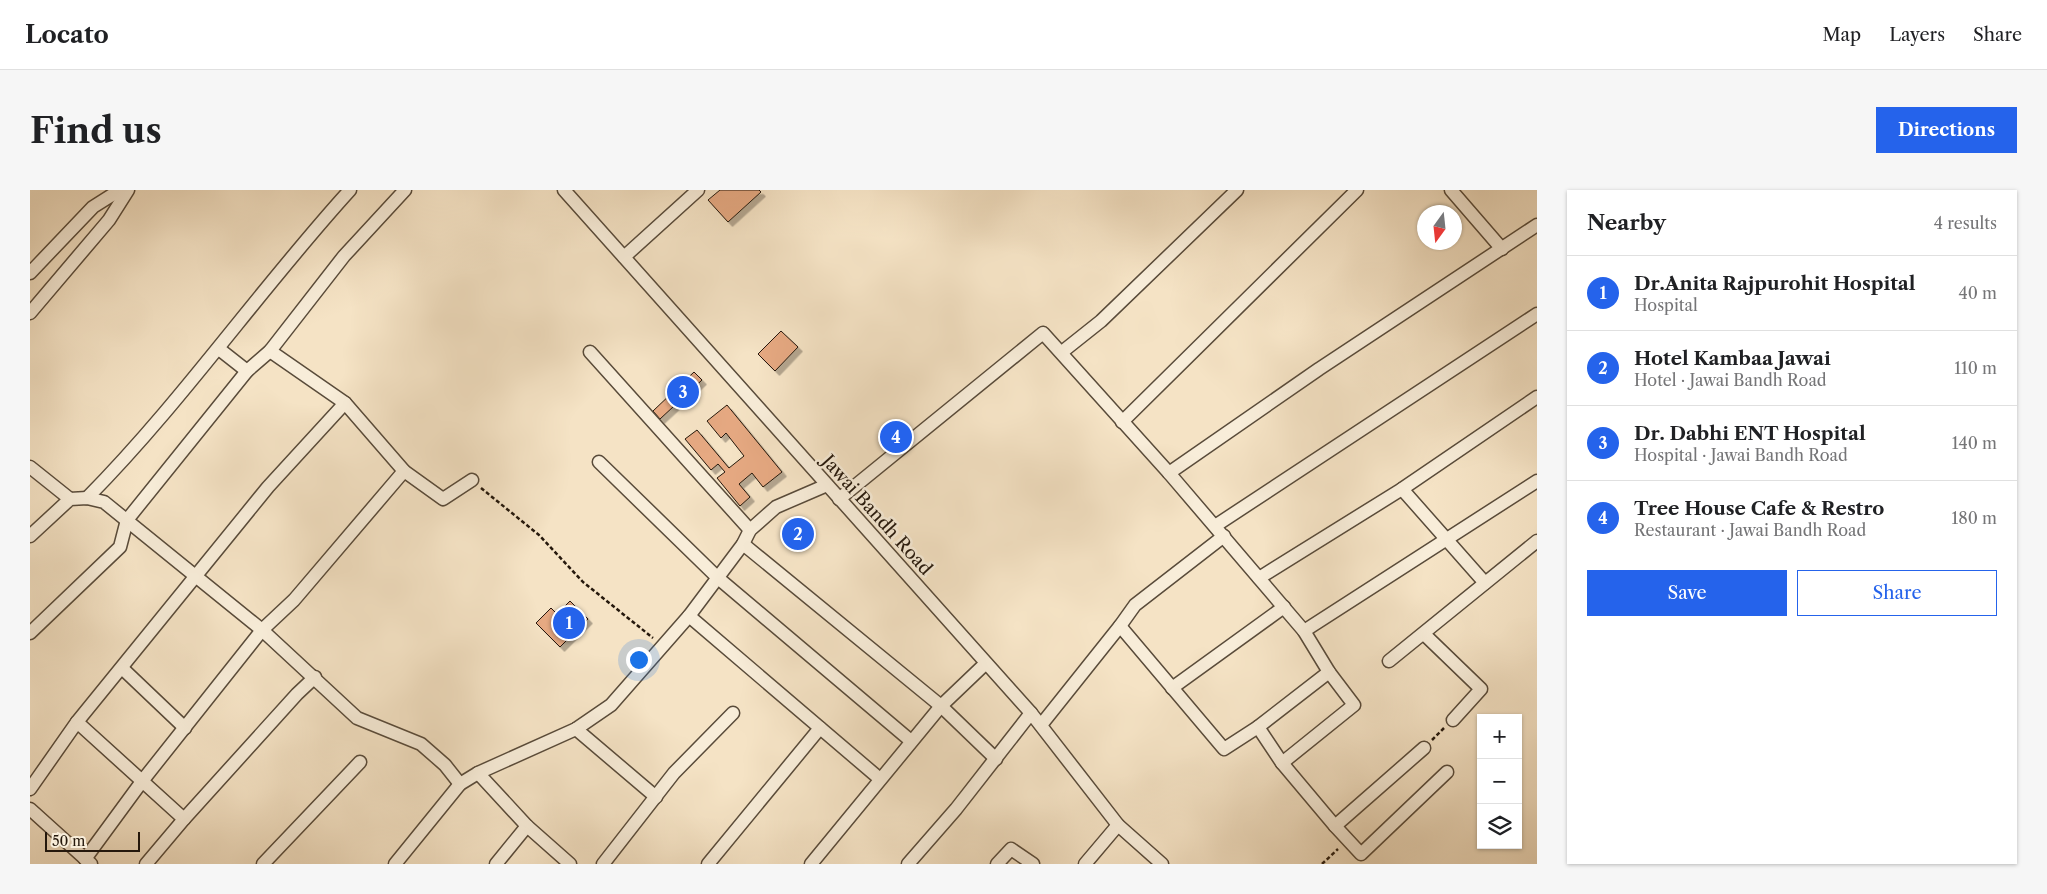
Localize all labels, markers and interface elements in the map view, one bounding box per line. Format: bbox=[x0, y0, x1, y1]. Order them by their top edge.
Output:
text: Locato bbox=[25, 20, 109, 49]
text: Map bbox=[1823, 24, 1861, 46]
text: Layers bbox=[1889, 24, 1945, 46]
text: Share bbox=[1973, 24, 2022, 46]
button: Directions bbox=[1876, 107, 2017, 153]
text: Find us bbox=[30, 109, 162, 152]
north arrow bbox=[1417, 205, 1462, 250]
text: Nearby bbox=[1587, 210, 1666, 235]
text: 4 results bbox=[1934, 213, 1997, 233]
text: Dr.Anita Rajpurohit Hospital bbox=[1634, 272, 1916, 295]
text: 1 bbox=[1599, 283, 1607, 303]
text: 40 m bbox=[1958, 283, 1997, 303]
text: Hospital bbox=[1634, 295, 1698, 315]
text: Hotel Kambaa Jawai bbox=[1634, 347, 1831, 370]
text: 2 bbox=[1598, 358, 1608, 378]
text: 110 m bbox=[1954, 358, 1997, 378]
text: Hotel · Jawai Bandh Road bbox=[1634, 370, 1827, 390]
pin: 3 bbox=[667, 373, 699, 411]
pin: 4 bbox=[880, 418, 912, 456]
text: Dr. Dabhi ENT Hospital bbox=[1634, 422, 1866, 445]
text: 3 bbox=[1598, 433, 1608, 453]
text: 140 m bbox=[1952, 433, 1997, 453]
text: Hospital · Jawai Bandh Road bbox=[1634, 445, 1848, 465]
street label: Jawai Bandh Road bbox=[815, 448, 937, 580]
text: Tree House Cafe & Restro bbox=[1634, 497, 1884, 520]
text: 4 bbox=[1598, 508, 1608, 528]
text: 180 m bbox=[1951, 508, 1997, 528]
pin: 2 bbox=[782, 515, 814, 553]
text: Restaurant · Jawai Bandh Road bbox=[1634, 520, 1866, 540]
button: Save bbox=[1587, 570, 1787, 616]
button: Share bbox=[1797, 570, 1997, 616]
pin: 1 bbox=[553, 604, 585, 642]
your location bbox=[626, 647, 652, 673]
map controls bbox=[1477, 714, 1522, 849]
button: + bbox=[1477, 714, 1522, 759]
button: − bbox=[1477, 759, 1522, 804]
button: layers bbox=[1477, 804, 1522, 849]
scale bar bbox=[45, 829, 140, 852]
text: 50 m bbox=[52, 832, 85, 850]

